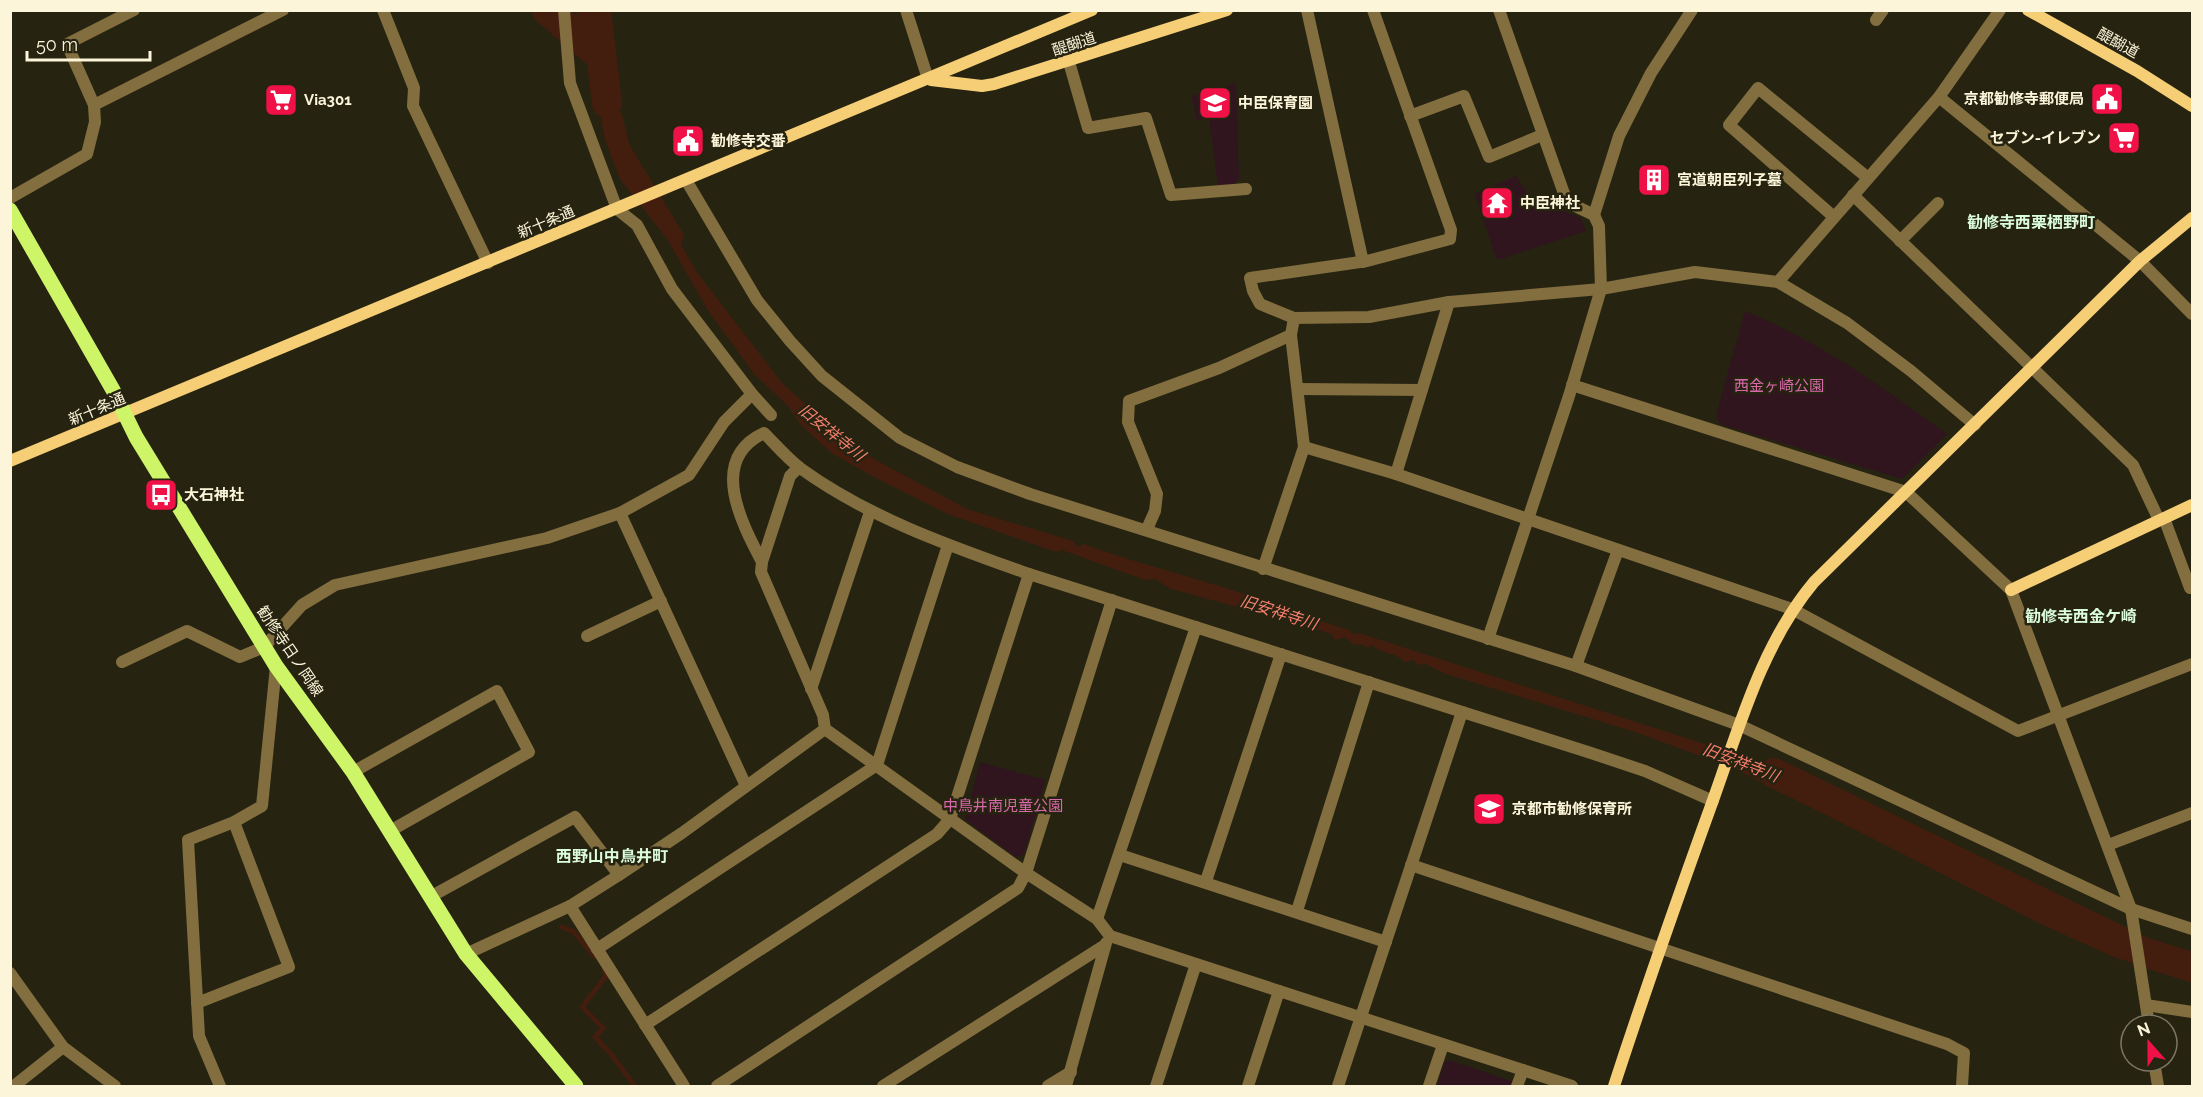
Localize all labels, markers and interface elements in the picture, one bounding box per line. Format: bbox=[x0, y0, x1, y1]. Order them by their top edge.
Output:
scale bar bbox=[27, 24, 150, 62]
street label: 醍醐道 bbox=[2094, 24, 2142, 62]
street label: 醍醐道 bbox=[1050, 28, 1098, 60]
text: 50 m bbox=[36, 34, 78, 55]
public building icon: 京都勧修寺郵便局 bbox=[2089, 81, 2125, 117]
supermarket icon: Via301 bbox=[263, 82, 299, 118]
school or university icon: 中臣保育園 bbox=[1197, 85, 1233, 121]
place label: 京都勧修寺郵便局 bbox=[1964, 90, 2084, 108]
place label: Via301 bbox=[304, 91, 352, 109]
place label: 中臣保育園 bbox=[1238, 94, 1313, 112]
supermarket icon: セブン-イレブン bbox=[2106, 120, 2142, 156]
public building icon: 勧修寺交番 bbox=[670, 123, 706, 159]
place label: セブン-イレブン bbox=[1990, 129, 2101, 147]
place label: 勧修寺交番 bbox=[711, 132, 786, 150]
building icon: 宮道朝臣列子墓 bbox=[1636, 162, 1672, 198]
place label: 宮道朝臣列子墓 bbox=[1677, 171, 1782, 189]
temple icon: 中臣神社 bbox=[1479, 185, 1515, 221]
place label: 中臣神社 bbox=[1520, 194, 1580, 212]
street label: 新十条通 bbox=[515, 202, 577, 242]
district label: 勧修寺西栗栖野町 bbox=[1967, 213, 2095, 232]
park label: 西金ヶ崎公園 bbox=[1734, 377, 1824, 395]
street label: 新十条通 bbox=[66, 389, 128, 429]
water label: 旧安祥寺川 bbox=[795, 400, 870, 466]
bus stop icon: 大石神社 bbox=[143, 477, 179, 513]
place label: 大石神社 bbox=[184, 486, 244, 504]
water label: 旧安祥寺川 bbox=[1238, 591, 1322, 634]
street label: 勧修寺日ノ岡線 bbox=[253, 602, 327, 700]
district label: 勧修寺西金ケ崎 bbox=[2025, 607, 2137, 626]
water label: 旧安祥寺川 bbox=[1700, 739, 1783, 786]
school or university icon: 京都市勧修保育所 bbox=[1471, 791, 1507, 827]
park label: 中鳥井南児童公園 bbox=[943, 797, 1063, 815]
place label: 京都市勧修保育所 bbox=[1512, 800, 1632, 818]
district label: 西野山中鳥井町 bbox=[556, 847, 668, 866]
north arrow bbox=[2119, 1013, 2179, 1073]
text: N bbox=[2135, 1018, 2153, 1041]

